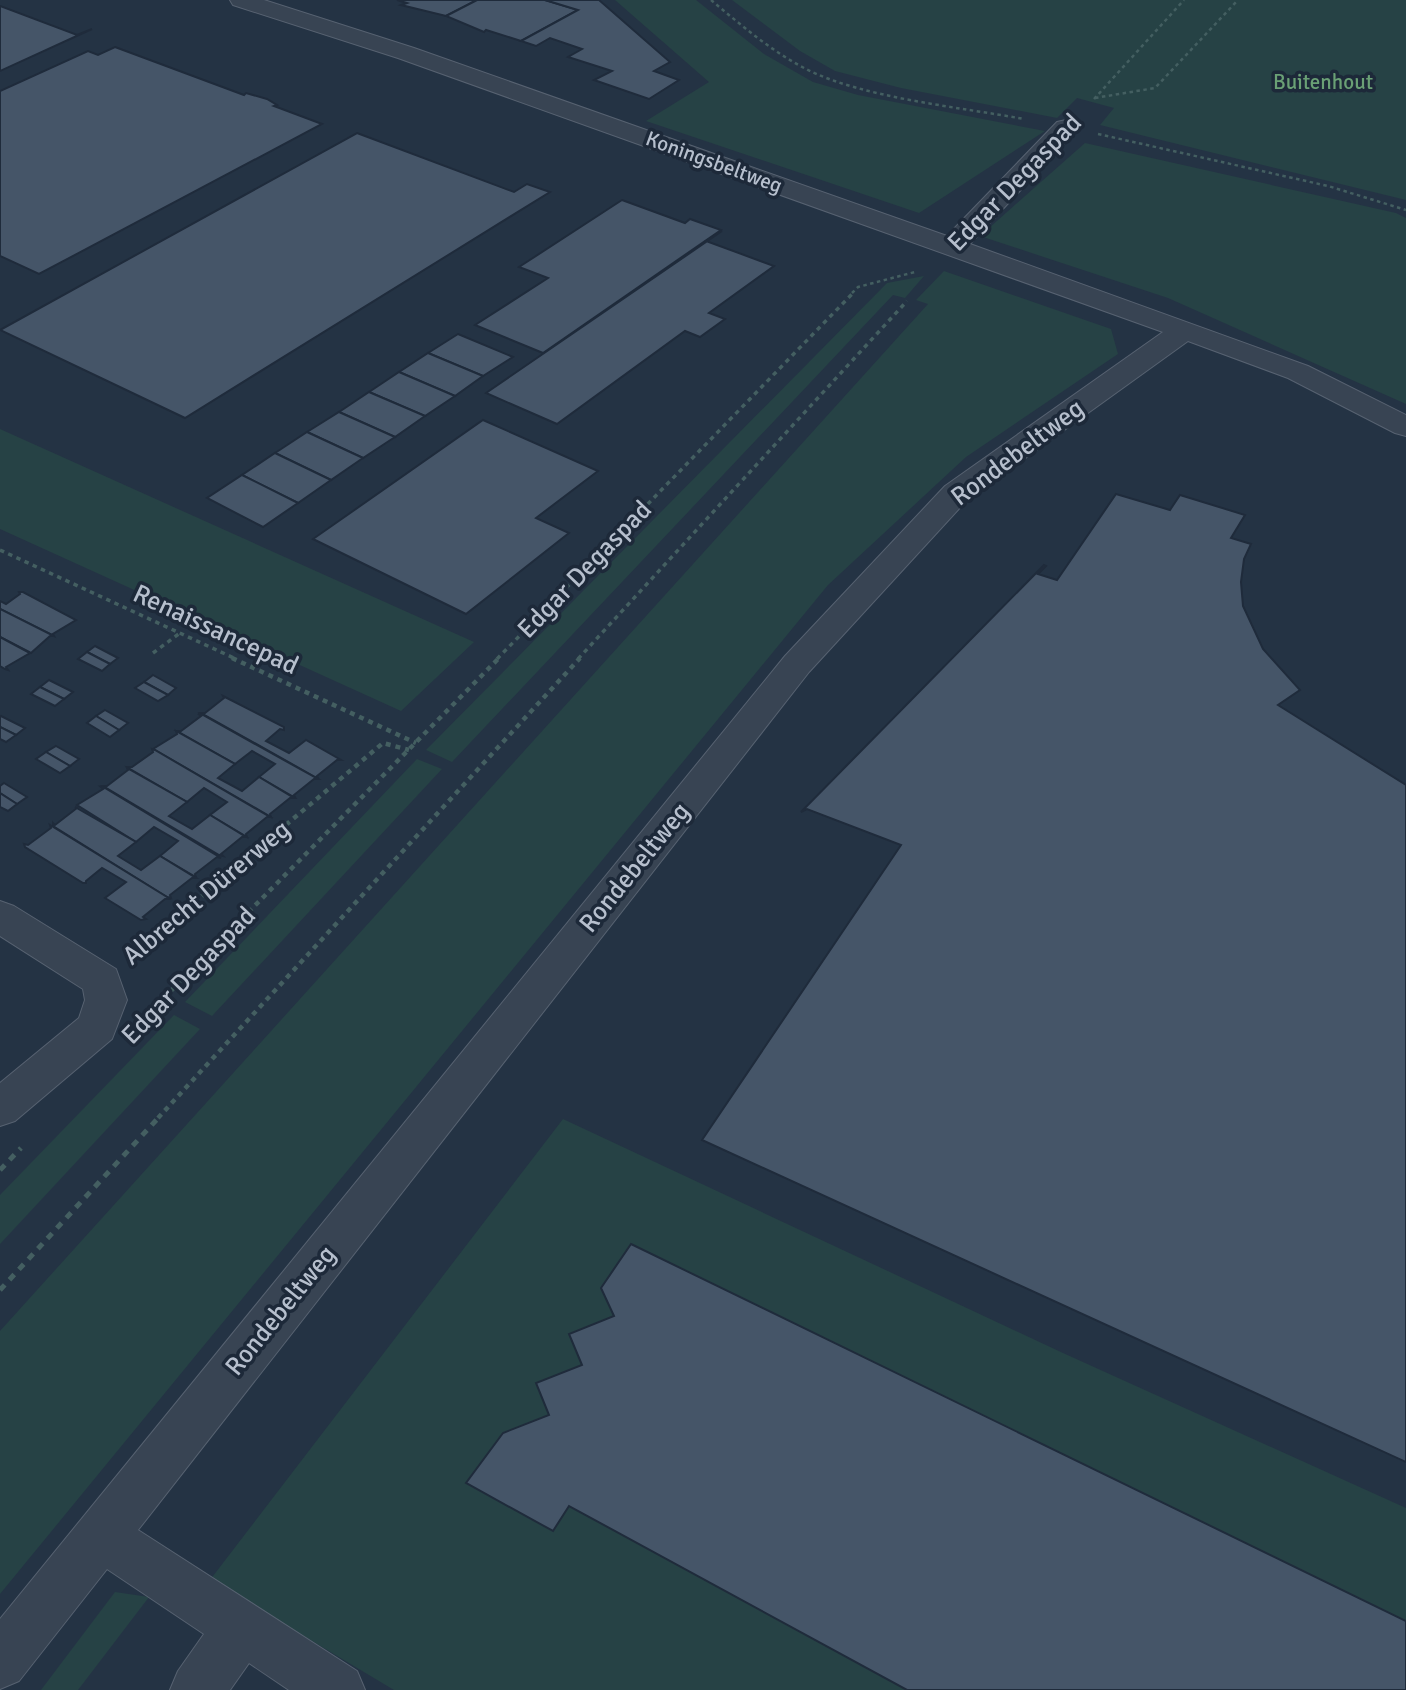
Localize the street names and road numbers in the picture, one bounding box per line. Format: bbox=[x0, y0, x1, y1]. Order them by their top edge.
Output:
street label: Edgar Degaspad bbox=[941, 107, 1088, 258]
street label: Koningsbeltweg bbox=[642, 125, 786, 199]
street label: Rondebeltweg bbox=[945, 392, 1090, 513]
street label: Edgar Degaspad bbox=[511, 494, 658, 645]
street label: Renaissancepad bbox=[128, 578, 303, 682]
street label: Rondebeltweg bbox=[573, 796, 697, 939]
street label: Albrecht Dürerweg bbox=[116, 813, 297, 972]
street label: Edgar Degaspad bbox=[115, 900, 262, 1051]
street label: Rondebeltweg bbox=[219, 1239, 343, 1382]

